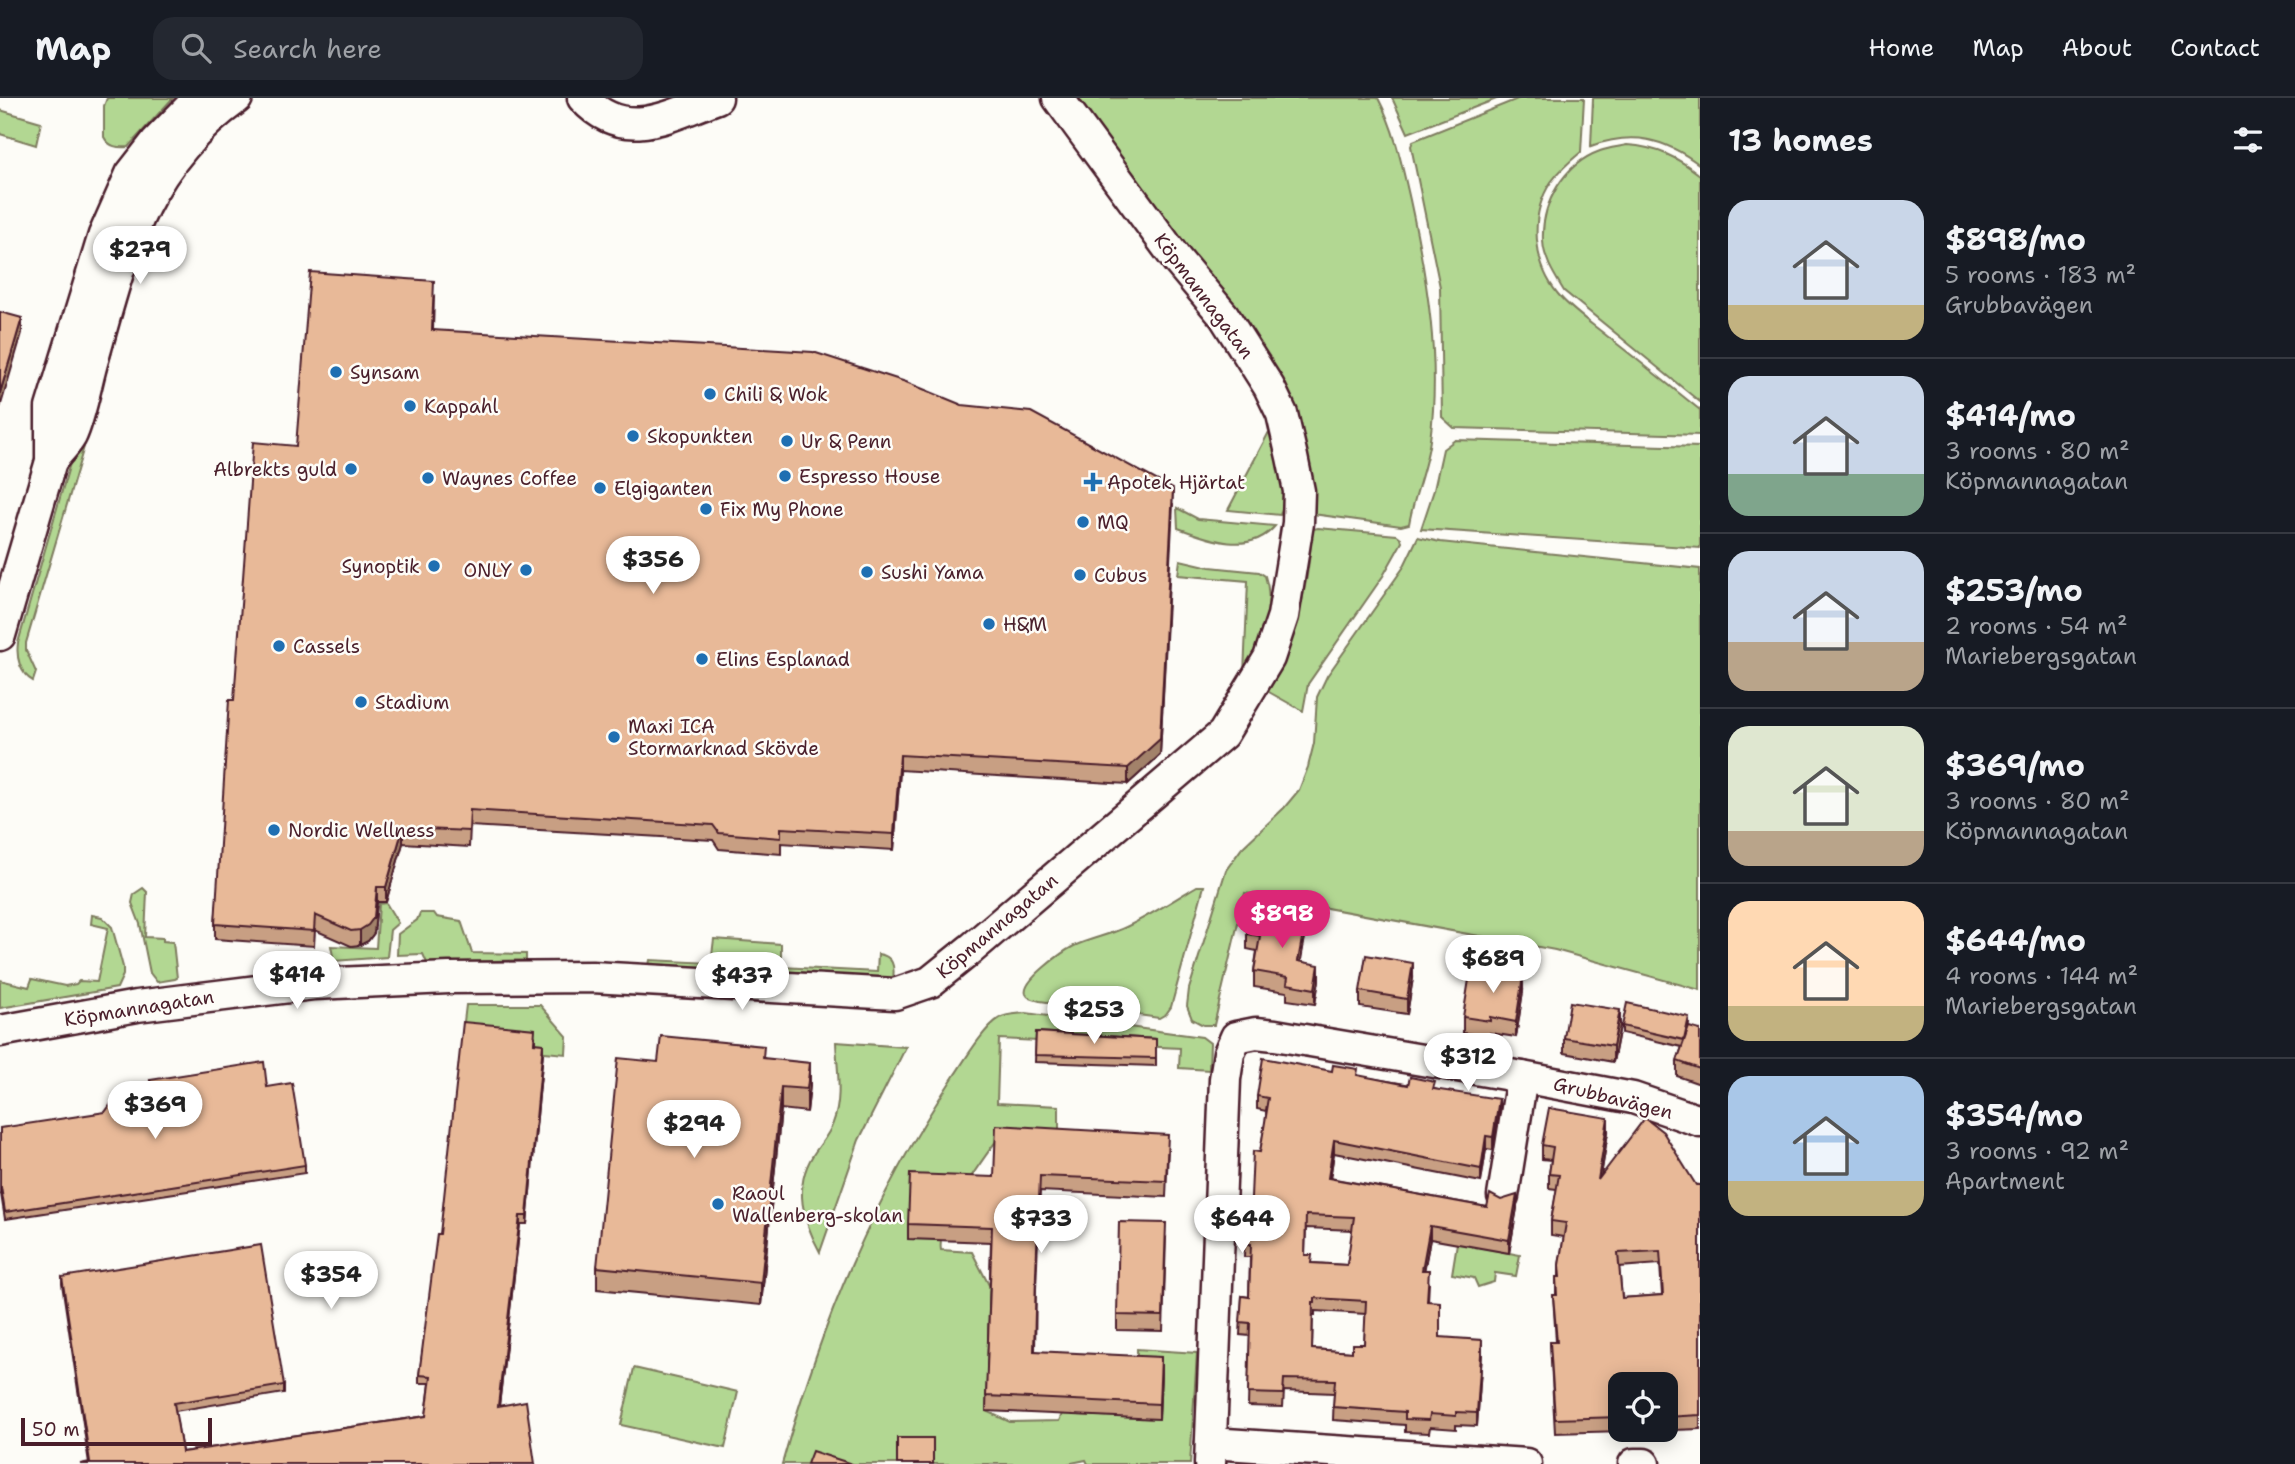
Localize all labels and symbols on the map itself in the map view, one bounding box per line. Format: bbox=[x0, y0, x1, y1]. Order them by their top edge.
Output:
pin: $279 bbox=[99, 226, 181, 286]
street label: Köpmannagatan bbox=[1149, 228, 1259, 364]
place label: Synsam bbox=[350, 360, 420, 385]
marker: Synsam bbox=[328, 364, 344, 380]
place label: Chili & Wok bbox=[724, 382, 828, 407]
marker: Chili & Wok bbox=[702, 386, 718, 402]
place label: Kappahl bbox=[424, 394, 499, 419]
marker: Kappahl bbox=[402, 398, 418, 414]
place label: Skopunkten bbox=[647, 424, 753, 449]
marker: Skopunkten bbox=[625, 428, 641, 444]
place label: Ur & Penn bbox=[801, 429, 891, 454]
marker: Ur & Penn bbox=[779, 433, 795, 449]
place label: Albrekts guld bbox=[213, 457, 337, 482]
marker: Albrekts guld bbox=[343, 461, 359, 477]
place label: Espresso House bbox=[799, 464, 940, 489]
place label: Waynes Coffee bbox=[442, 466, 577, 491]
marker: Espresso House bbox=[777, 468, 793, 484]
marker: Waynes Coffee bbox=[420, 470, 436, 486]
place label: Apotek Hjärtat bbox=[1107, 470, 1245, 495]
marker: Apotek Hjärtat bbox=[1085, 474, 1101, 490]
place label: Elgiganten bbox=[614, 476, 712, 501]
marker: Elgiganten bbox=[592, 480, 608, 496]
place label: Fix My Phone bbox=[720, 497, 844, 522]
marker: Fix My Phone bbox=[698, 501, 714, 517]
place label: MQ bbox=[1097, 510, 1129, 535]
marker: MQ bbox=[1075, 514, 1091, 530]
pin: $356 bbox=[612, 536, 694, 596]
place label: Synoptik bbox=[342, 554, 420, 579]
marker: Synoptik bbox=[426, 558, 442, 574]
place label: ONLY bbox=[463, 558, 513, 583]
place label: Sushi Yama bbox=[881, 560, 984, 585]
marker: ONLY bbox=[518, 562, 534, 578]
place label: Cubus bbox=[1094, 563, 1147, 588]
marker: Sushi Yama bbox=[859, 564, 875, 580]
marker: Cubus bbox=[1072, 567, 1088, 583]
place label: H&M bbox=[1003, 612, 1047, 637]
marker: H&M bbox=[981, 616, 997, 632]
place label: Cassels bbox=[293, 634, 360, 659]
marker: Cassels bbox=[271, 638, 287, 654]
place label: Elins Esplanad bbox=[716, 647, 850, 672]
marker: Elins Esplanad bbox=[694, 651, 710, 667]
place label: Stadium bbox=[375, 690, 449, 715]
marker: Stadium bbox=[353, 694, 369, 710]
place label: Maxi ICA Stormarknad Skövde bbox=[628, 714, 819, 761]
marker: Maxi ICA Stormarknad Skövde bbox=[606, 729, 622, 745]
place label: Nordic Wellness bbox=[288, 818, 435, 843]
marker: Nordic Wellness bbox=[266, 822, 282, 838]
street label: Köpmannagatan bbox=[931, 868, 1063, 984]
pin: $898 bbox=[1241, 890, 1323, 950]
pin: $689 bbox=[1452, 936, 1534, 995]
pin: $414 bbox=[256, 951, 338, 1011]
pin: $437 bbox=[701, 953, 783, 1012]
street label: Köpmannagatan bbox=[62, 984, 216, 1032]
pin: $253 bbox=[1053, 986, 1135, 1046]
pin: $312 bbox=[1427, 1034, 1509, 1093]
street label: Grubbavägen bbox=[1551, 1071, 1675, 1125]
pin: $369 bbox=[114, 1082, 196, 1141]
pin: $294 bbox=[653, 1100, 735, 1160]
place label: Raoul Wallenberg-skolan bbox=[732, 1181, 903, 1228]
marker: Raoul Wallenberg-skolan bbox=[710, 1196, 726, 1212]
pin: $733 bbox=[1000, 1196, 1082, 1255]
pin: $644 bbox=[1201, 1196, 1283, 1255]
pin: $354 bbox=[290, 1252, 372, 1311]
scale bar bbox=[21, 1415, 212, 1447]

